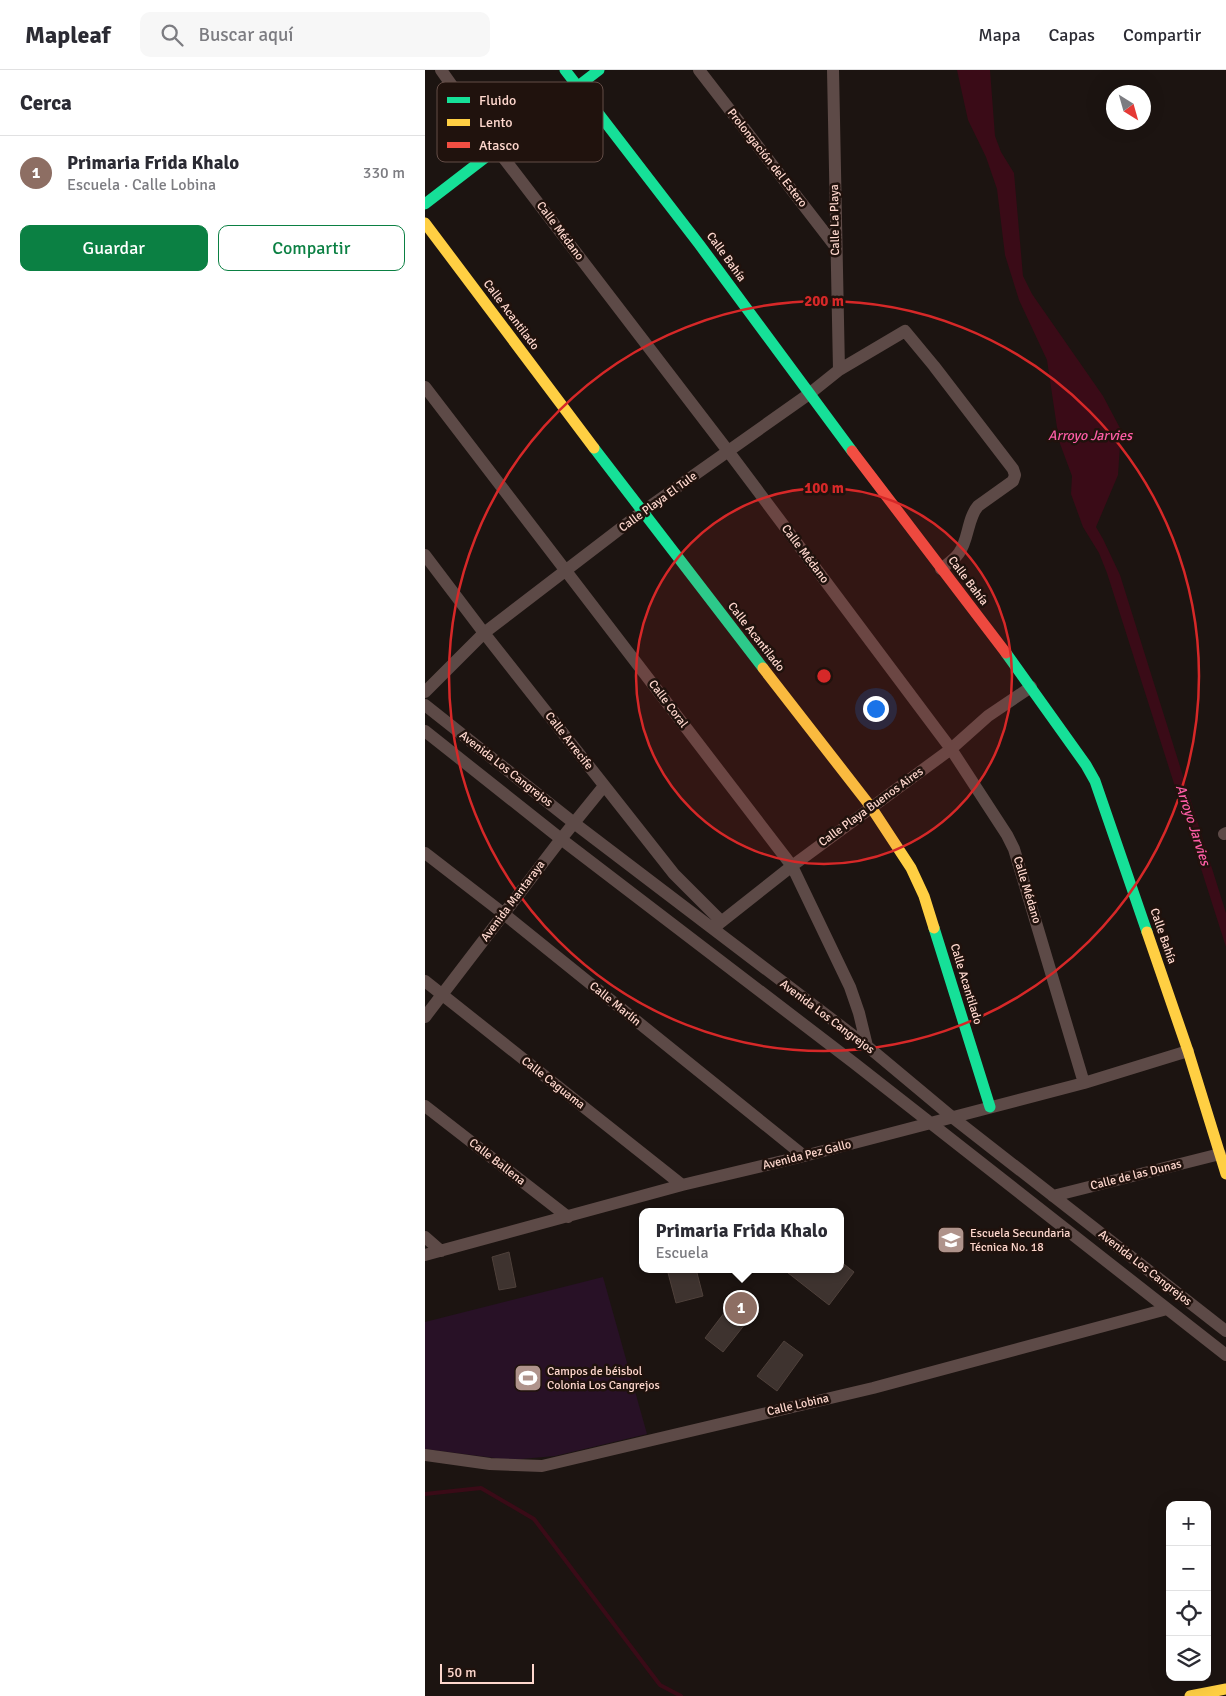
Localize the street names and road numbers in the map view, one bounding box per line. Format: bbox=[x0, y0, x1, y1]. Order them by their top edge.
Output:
street label: Prolongación del Estero bbox=[724, 106, 810, 210]
street label: Calle La Playa bbox=[827, 184, 843, 256]
street label: Calle Médano bbox=[533, 199, 587, 263]
street label: Calle Bahía bbox=[703, 229, 749, 285]
street label: Calle Acantilado bbox=[480, 277, 542, 353]
street label: Calle Playa El Tule bbox=[616, 469, 700, 535]
street label: Calle Médano bbox=[778, 522, 832, 586]
street label: Calle Bahía bbox=[945, 553, 991, 609]
street label: Calle Acantilado bbox=[724, 599, 788, 675]
street label: Calle Coral bbox=[645, 677, 691, 731]
street label: Calle Arrecife bbox=[542, 709, 596, 773]
street label: Avenida Los Cangrejos bbox=[456, 728, 556, 810]
street label: Calle Playa Buenos Aires bbox=[816, 764, 926, 850]
street label: Calle Médano bbox=[1010, 855, 1044, 925]
street label: Avenida Mantaraya bbox=[478, 857, 548, 945]
street label: Calle Bahía bbox=[1146, 906, 1180, 966]
street label: Calle Acantilado bbox=[947, 942, 985, 1026]
street label: Avenida Los Cangrejos bbox=[777, 977, 877, 1057]
street label: Calle Marlín bbox=[586, 979, 644, 1029]
street label: Calle Caguama bbox=[518, 1054, 588, 1112]
street label: Calle Ballena bbox=[466, 1135, 528, 1189]
street label: Avenida Pez Gallo bbox=[761, 1137, 853, 1173]
street label: Calle de las Dunas bbox=[1089, 1156, 1183, 1194]
street label: Avenida Los Cangrejos bbox=[1095, 1227, 1195, 1309]
street label: Calle Lobina bbox=[766, 1391, 830, 1419]

